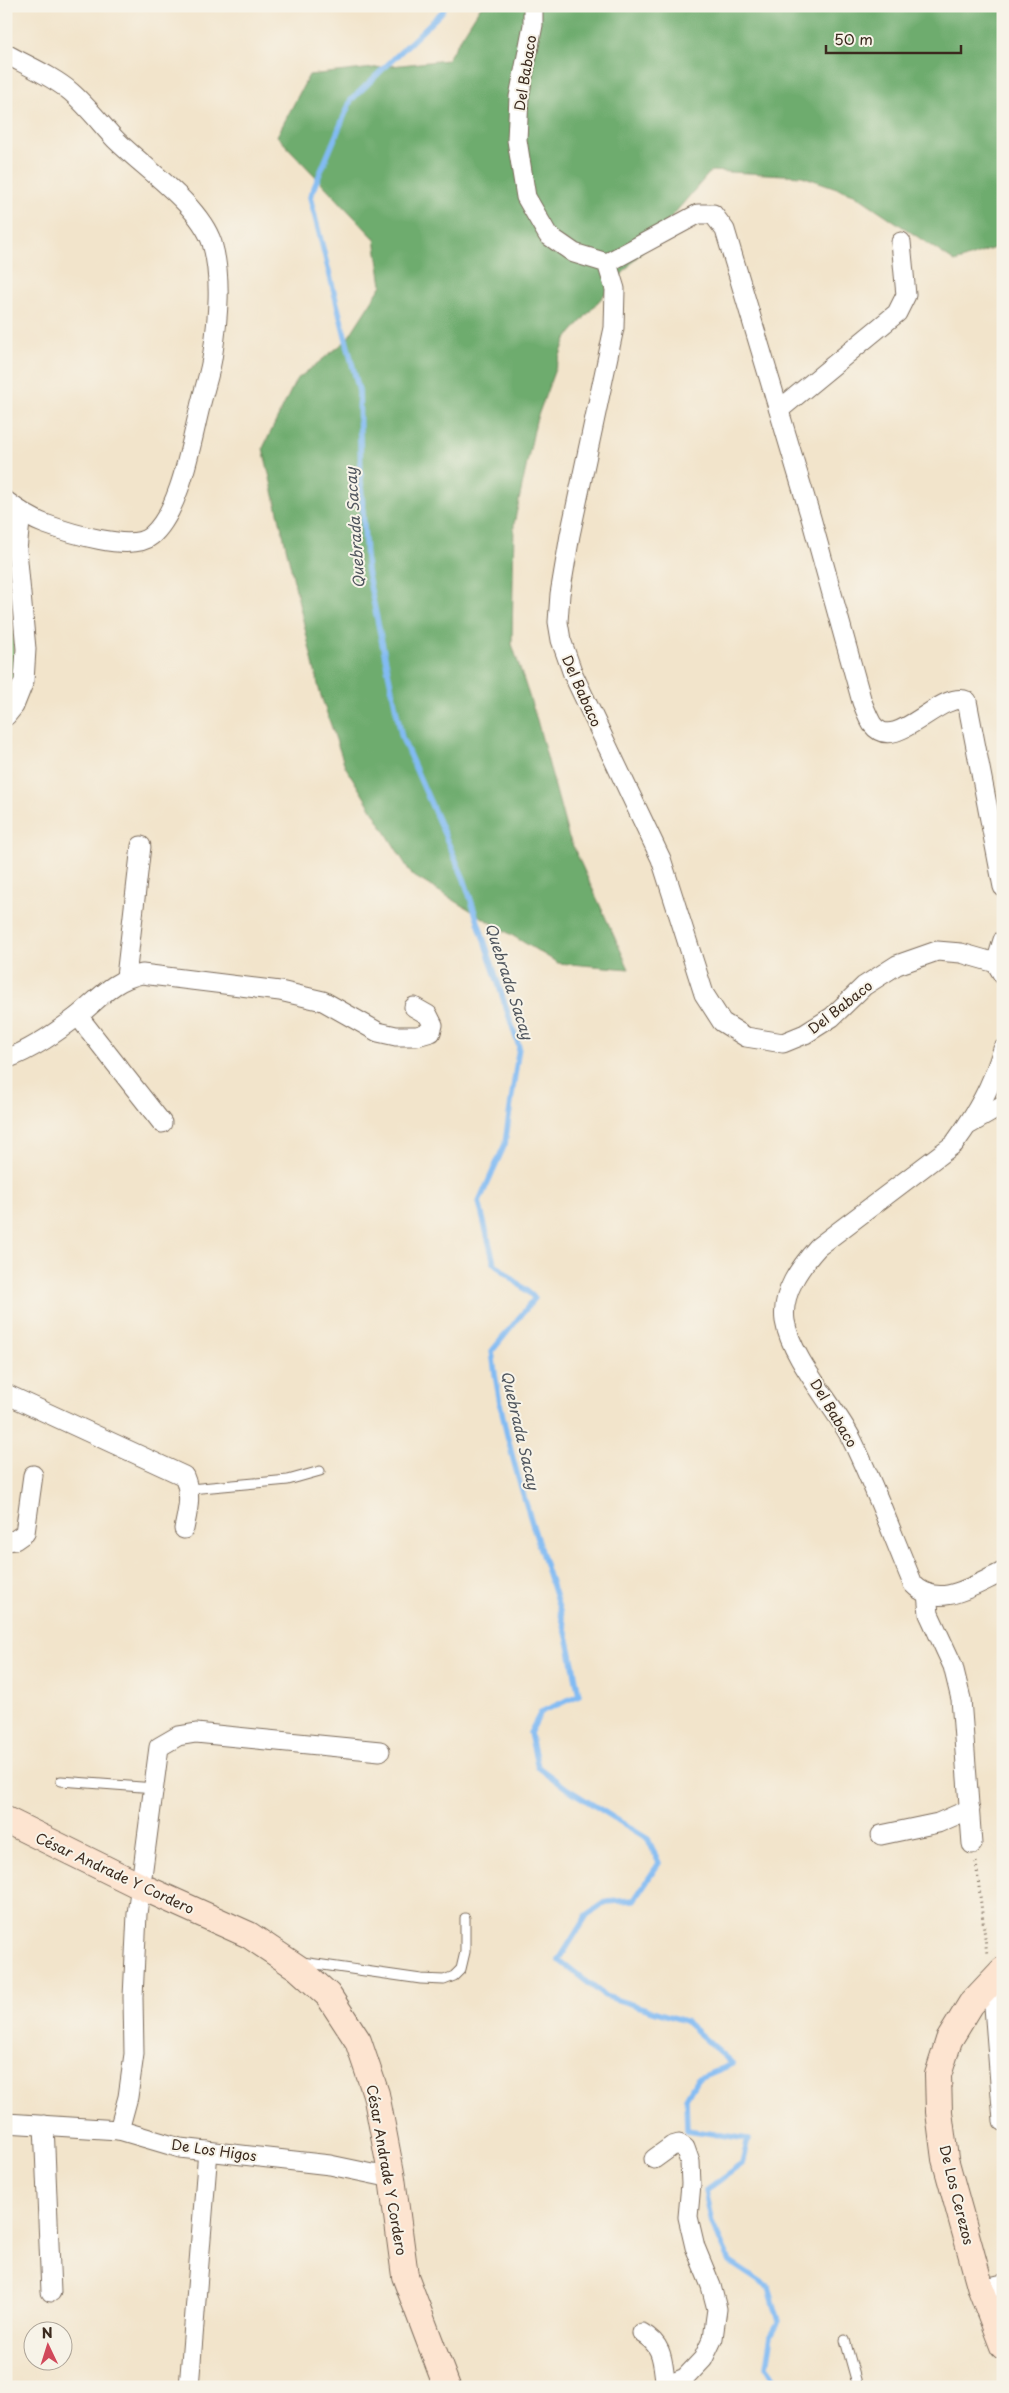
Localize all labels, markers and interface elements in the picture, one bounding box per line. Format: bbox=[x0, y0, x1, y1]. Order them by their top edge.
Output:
scale bar bbox=[826, 22, 962, 54]
text: 50 m bbox=[834, 27, 873, 50]
street label: Del Babaco bbox=[509, 33, 541, 112]
water label: Quebrada Sacay bbox=[338, 465, 370, 589]
street label: Del Babaco bbox=[557, 652, 607, 730]
water label: Quebrada Sacay bbox=[480, 920, 540, 1044]
street label: Del Babaco bbox=[803, 975, 877, 1039]
water label: Quebrada Sacay bbox=[496, 1368, 546, 1493]
street label: Del Babaco bbox=[805, 1375, 863, 1451]
street label: César Andrade Y Cordero bbox=[32, 1827, 198, 1919]
street label: César Andrade Y Cordero bbox=[362, 2083, 412, 2257]
street label: De Los Higos bbox=[170, 2134, 258, 2166]
street label: De Los Cerezos bbox=[934, 2143, 980, 2247]
north arrow bbox=[22, 2320, 72, 2370]
text: N bbox=[41, 2322, 53, 2343]

